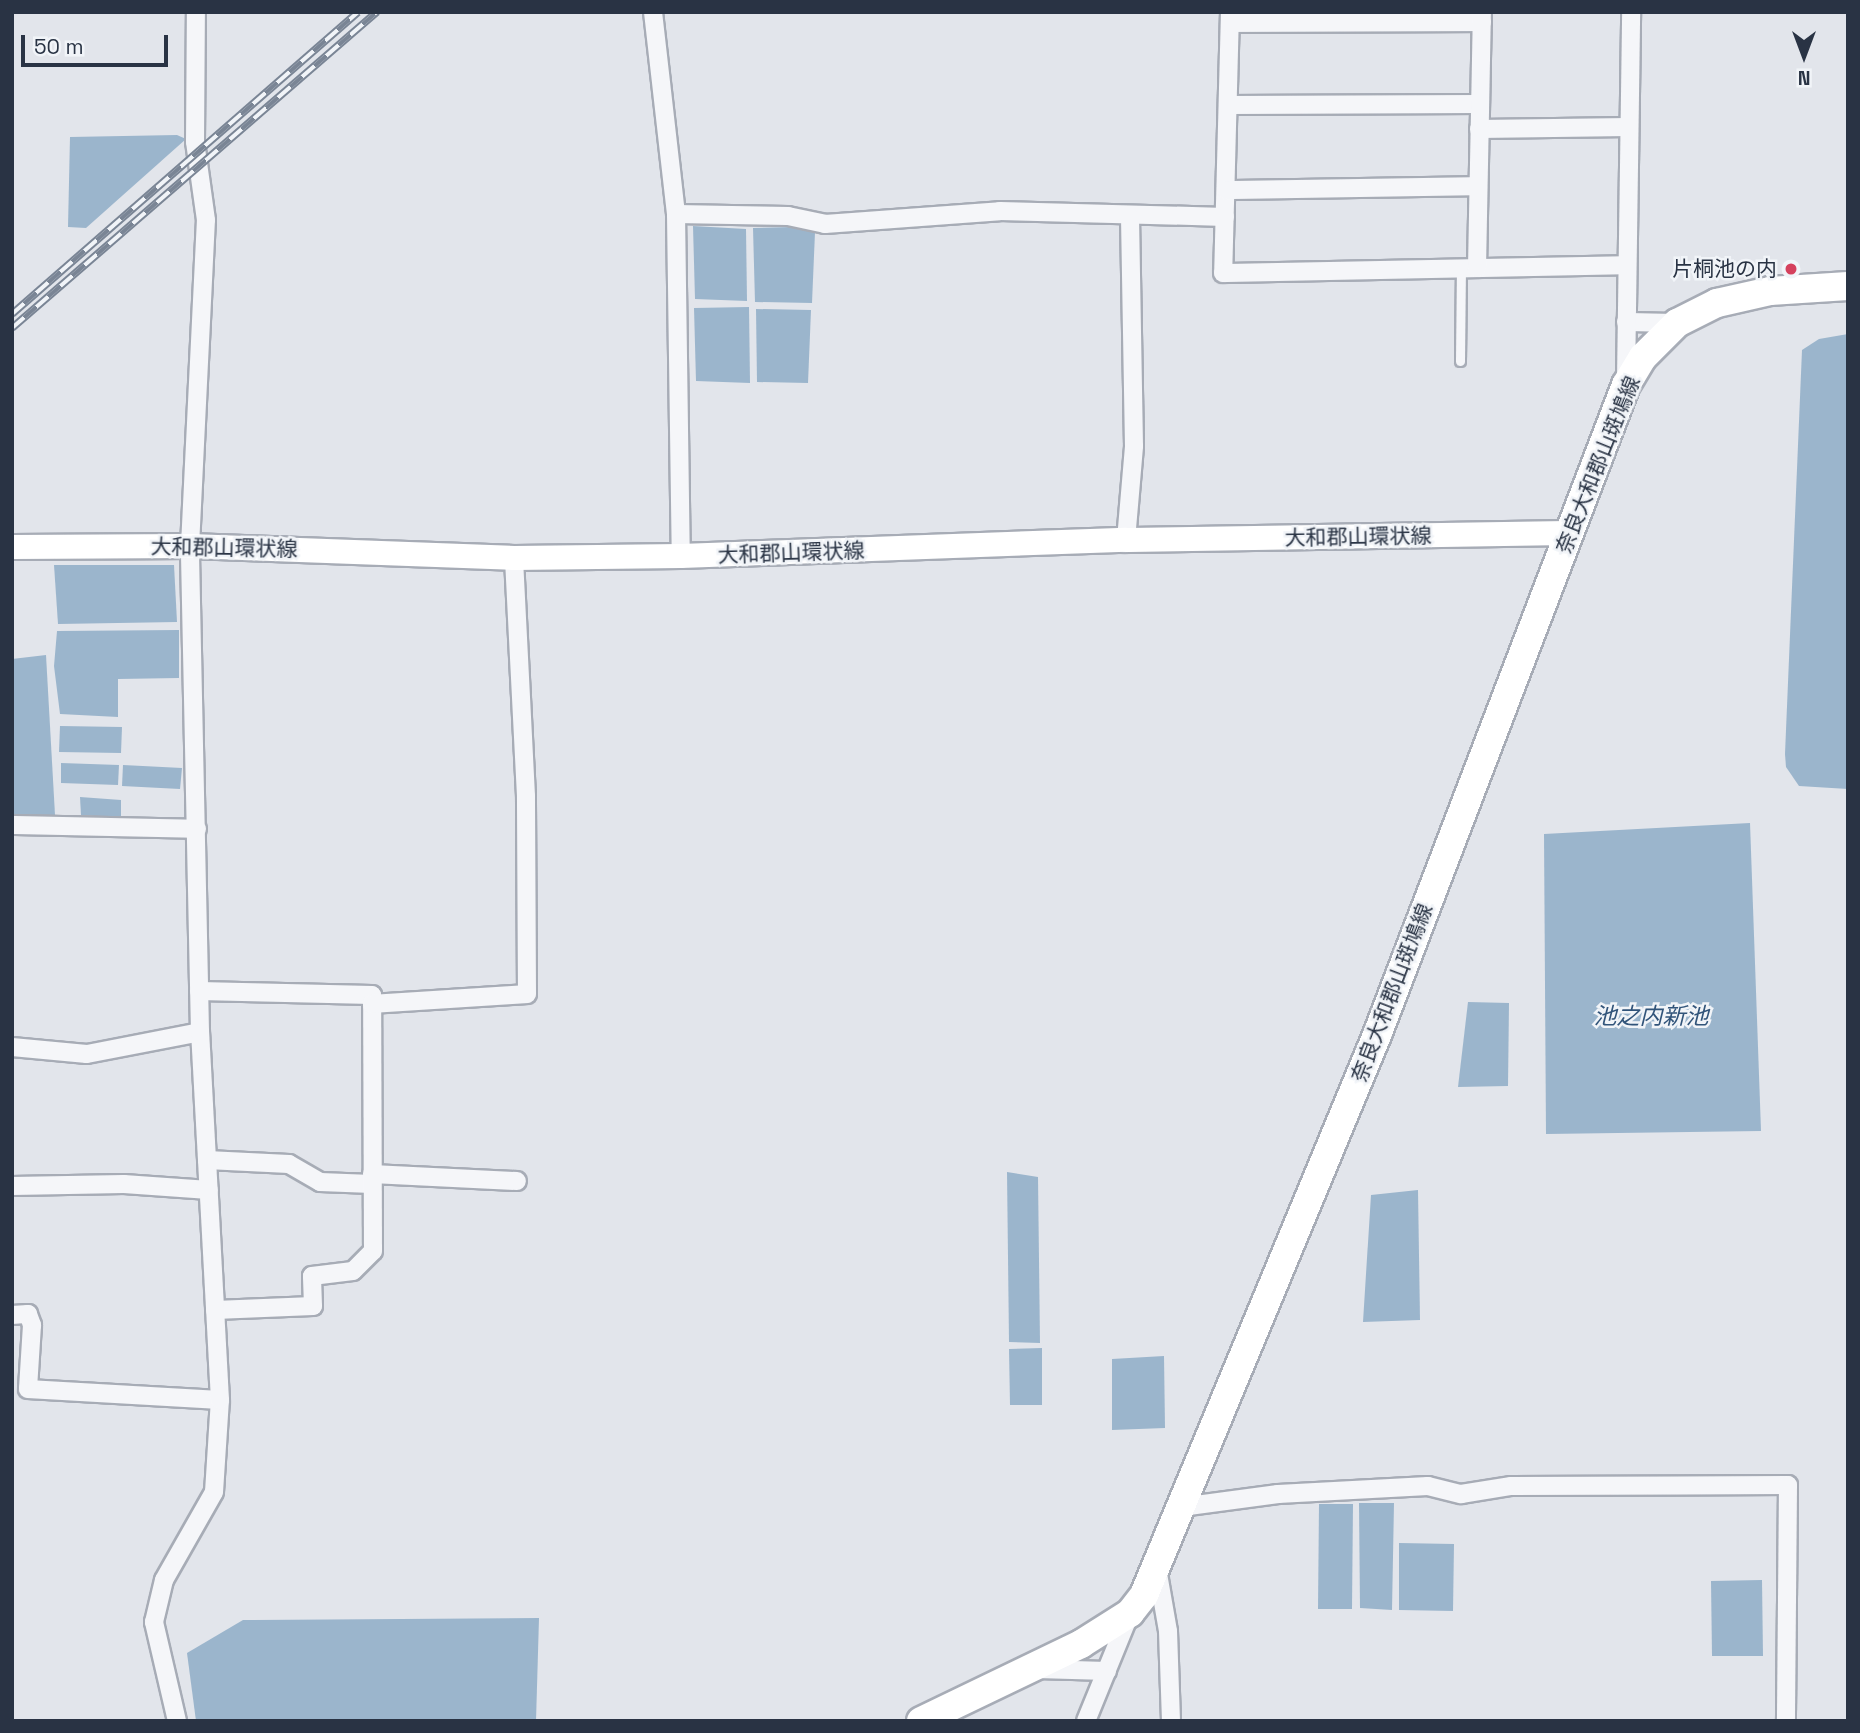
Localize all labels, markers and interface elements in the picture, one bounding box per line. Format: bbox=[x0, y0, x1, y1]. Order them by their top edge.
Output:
scale bar bbox=[24, 21, 172, 65]
north arrow bbox=[1769, 21, 1839, 91]
text: 50 m bbox=[34, 33, 84, 60]
text: N bbox=[1798, 65, 1810, 90]
place label: 片桐池の内 bbox=[1672, 256, 1777, 282]
marker: 片桐池の内 bbox=[1783, 261, 1799, 277]
street label: 奈良大和郡山斑鳩線 bbox=[1551, 373, 1645, 557]
street label: 大和郡山環状線 bbox=[1284, 523, 1432, 551]
street label: 大和郡山環状線 bbox=[150, 534, 298, 562]
street label: 大和郡山環状線 bbox=[717, 538, 865, 568]
street label: 奈良大和郡山斑鳩線 bbox=[1346, 900, 1438, 1086]
water label: 池之内新池 bbox=[1594, 1002, 1708, 1030]

